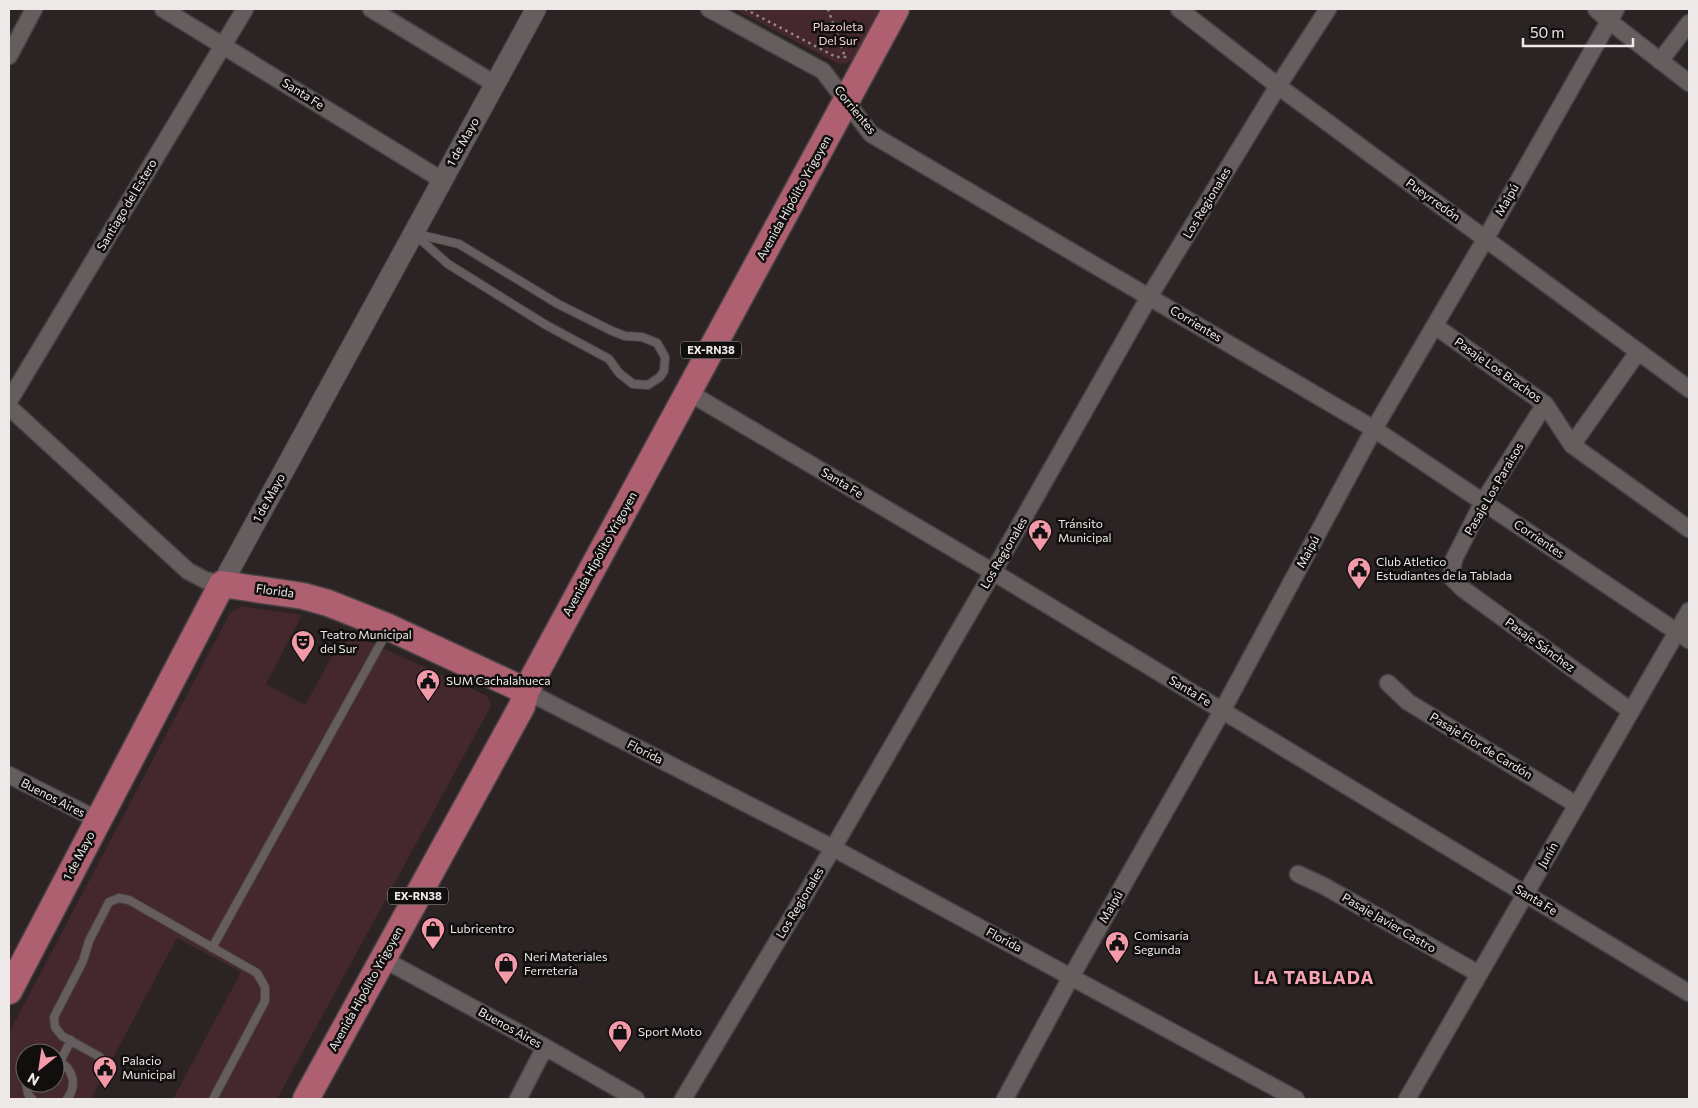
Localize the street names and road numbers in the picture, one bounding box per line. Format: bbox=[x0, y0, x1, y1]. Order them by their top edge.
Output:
street label: Santa Fe bbox=[280, 75, 327, 111]
street label: Corrientes bbox=[832, 82, 879, 136]
street label: 1 de Mayo bbox=[443, 115, 481, 168]
street label: Avenida Hipólito Yrigoyen bbox=[753, 133, 833, 262]
street label: Santiago del Estero bbox=[93, 156, 159, 253]
street label: Los Regionales bbox=[1179, 164, 1233, 241]
street label: Pueyrredón bbox=[1404, 175, 1463, 223]
street label: Maipú bbox=[1491, 181, 1521, 218]
street label: Corrientes bbox=[1168, 302, 1225, 344]
street label: Pasaje Los Brachos bbox=[1452, 334, 1545, 404]
road number: EX-RN38 bbox=[681, 342, 741, 358]
street label: Pasaje Los Paraisos bbox=[1461, 440, 1525, 537]
street label: Santa Fe bbox=[819, 464, 866, 500]
street label: 1 de Mayo bbox=[249, 471, 287, 524]
street label: Avenida Hipólito Yrigoyen bbox=[559, 489, 639, 618]
street label: Los Regionales bbox=[977, 514, 1029, 591]
street label: Corrientes bbox=[1512, 516, 1567, 560]
street label: Maipú bbox=[1293, 533, 1321, 570]
street label: Florida bbox=[255, 580, 295, 600]
street label: Pasaje Sánchez bbox=[1503, 614, 1578, 674]
street label: Santa Fe bbox=[1167, 672, 1214, 708]
street label: Pasaje Flor de Cardón bbox=[1428, 709, 1535, 781]
street label: Florida bbox=[625, 736, 666, 766]
street label: Buenos Aires bbox=[19, 775, 88, 819]
street label: 1 de Mayo bbox=[59, 829, 97, 883]
street label: Junín bbox=[1534, 839, 1561, 870]
street label: Los Regionales bbox=[772, 864, 826, 941]
street label: Santa Fe bbox=[1513, 881, 1560, 917]
road number: EX-RN38 bbox=[388, 888, 448, 904]
street label: Maipú bbox=[1095, 888, 1125, 925]
street label: Pasaje Javier Castro bbox=[1340, 890, 1439, 956]
street label: Avenida Hipólito Yrigoyen bbox=[325, 924, 405, 1053]
street label: Florida bbox=[984, 924, 1025, 954]
street label: Buenos Aires bbox=[476, 1004, 545, 1050]

